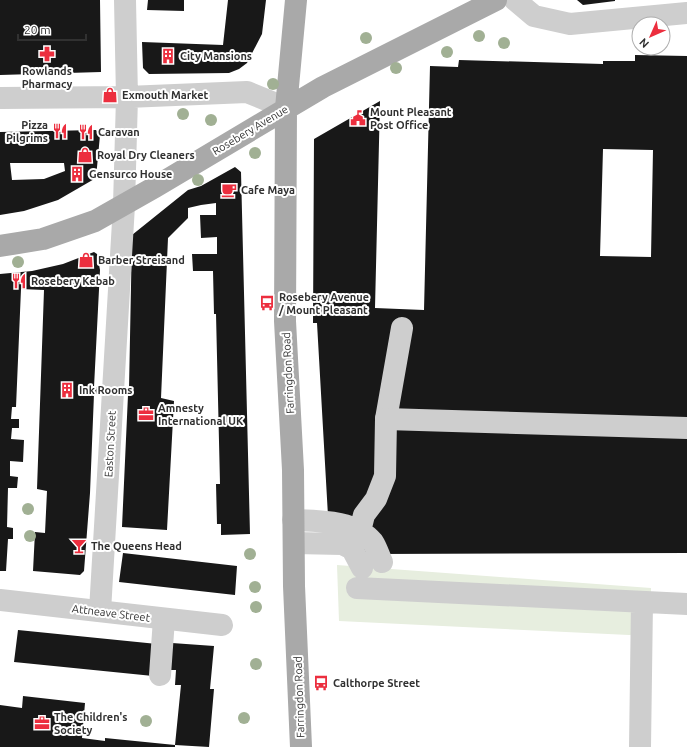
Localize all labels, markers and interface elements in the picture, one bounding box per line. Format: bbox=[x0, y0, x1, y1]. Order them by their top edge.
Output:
scale bar bbox=[18, 16, 86, 42]
north arrow bbox=[631, 16, 671, 56]
text: 20 m bbox=[24, 23, 51, 36]
text: N bbox=[637, 36, 651, 50]
pharmacy icon: Rowlands Pharmacy bbox=[38, 45, 56, 63]
building icon: City Mansions bbox=[159, 47, 177, 65]
place label: City Mansions bbox=[180, 50, 252, 62]
place label: Rowlands Pharmacy bbox=[22, 65, 73, 90]
shop icon: Exmouth Market bbox=[101, 86, 119, 104]
place label: Exmouth Market bbox=[122, 89, 208, 101]
street label: Rosebery Avenue bbox=[210, 103, 290, 157]
place label: Mount Pleasant Post Office bbox=[370, 106, 452, 131]
public building icon: Mount Pleasant Post Office bbox=[349, 109, 367, 127]
place label: Pizza Pilgrims bbox=[6, 119, 48, 144]
restaurant icon: Pizza Pilgrims bbox=[51, 122, 69, 140]
restaurant icon: Caravan bbox=[77, 123, 95, 141]
place label: Caravan bbox=[98, 126, 140, 138]
shop icon: Royal Dry Cleaners bbox=[76, 146, 94, 164]
place label: Royal Dry Cleaners bbox=[97, 149, 195, 161]
building icon: Gensurco House bbox=[68, 165, 86, 183]
place label: Gensurco House bbox=[89, 168, 172, 180]
cafe icon: Cafe Maya bbox=[220, 181, 238, 199]
place label: Cafe Maya bbox=[241, 184, 295, 196]
shop icon: Barber Streisand bbox=[77, 251, 95, 269]
place label: Barber Streisand bbox=[98, 254, 185, 266]
restaurant icon: Rosebery Kebab bbox=[10, 272, 28, 290]
place label: Rosebery Kebab bbox=[31, 275, 115, 287]
place label: Rosebery Avenue / Mount Pleasant bbox=[278, 291, 369, 316]
bus stop icon: Rosebery Avenue / Mount Pleasant bbox=[258, 294, 276, 312]
street label: Farringdon Road bbox=[280, 332, 296, 414]
building icon: Ink Rooms bbox=[58, 381, 76, 399]
place label: Ink Rooms bbox=[79, 384, 132, 396]
place label: Amnesty International UK bbox=[158, 402, 244, 427]
office icon: Amnesty International UK bbox=[137, 405, 155, 423]
street label: Easton Street bbox=[102, 410, 118, 478]
bar icon: The Queens Head bbox=[70, 537, 88, 555]
place label: The Queens Head bbox=[91, 540, 182, 552]
street label: Attneave Street bbox=[71, 602, 151, 624]
street label: Farringdon Road bbox=[292, 656, 306, 738]
bus stop icon: Calthorpe Street bbox=[312, 674, 330, 692]
place label: Calthorpe Street bbox=[333, 677, 420, 689]
place label: The Children's Society bbox=[54, 711, 127, 736]
office icon: The Children's Society bbox=[33, 714, 51, 732]

